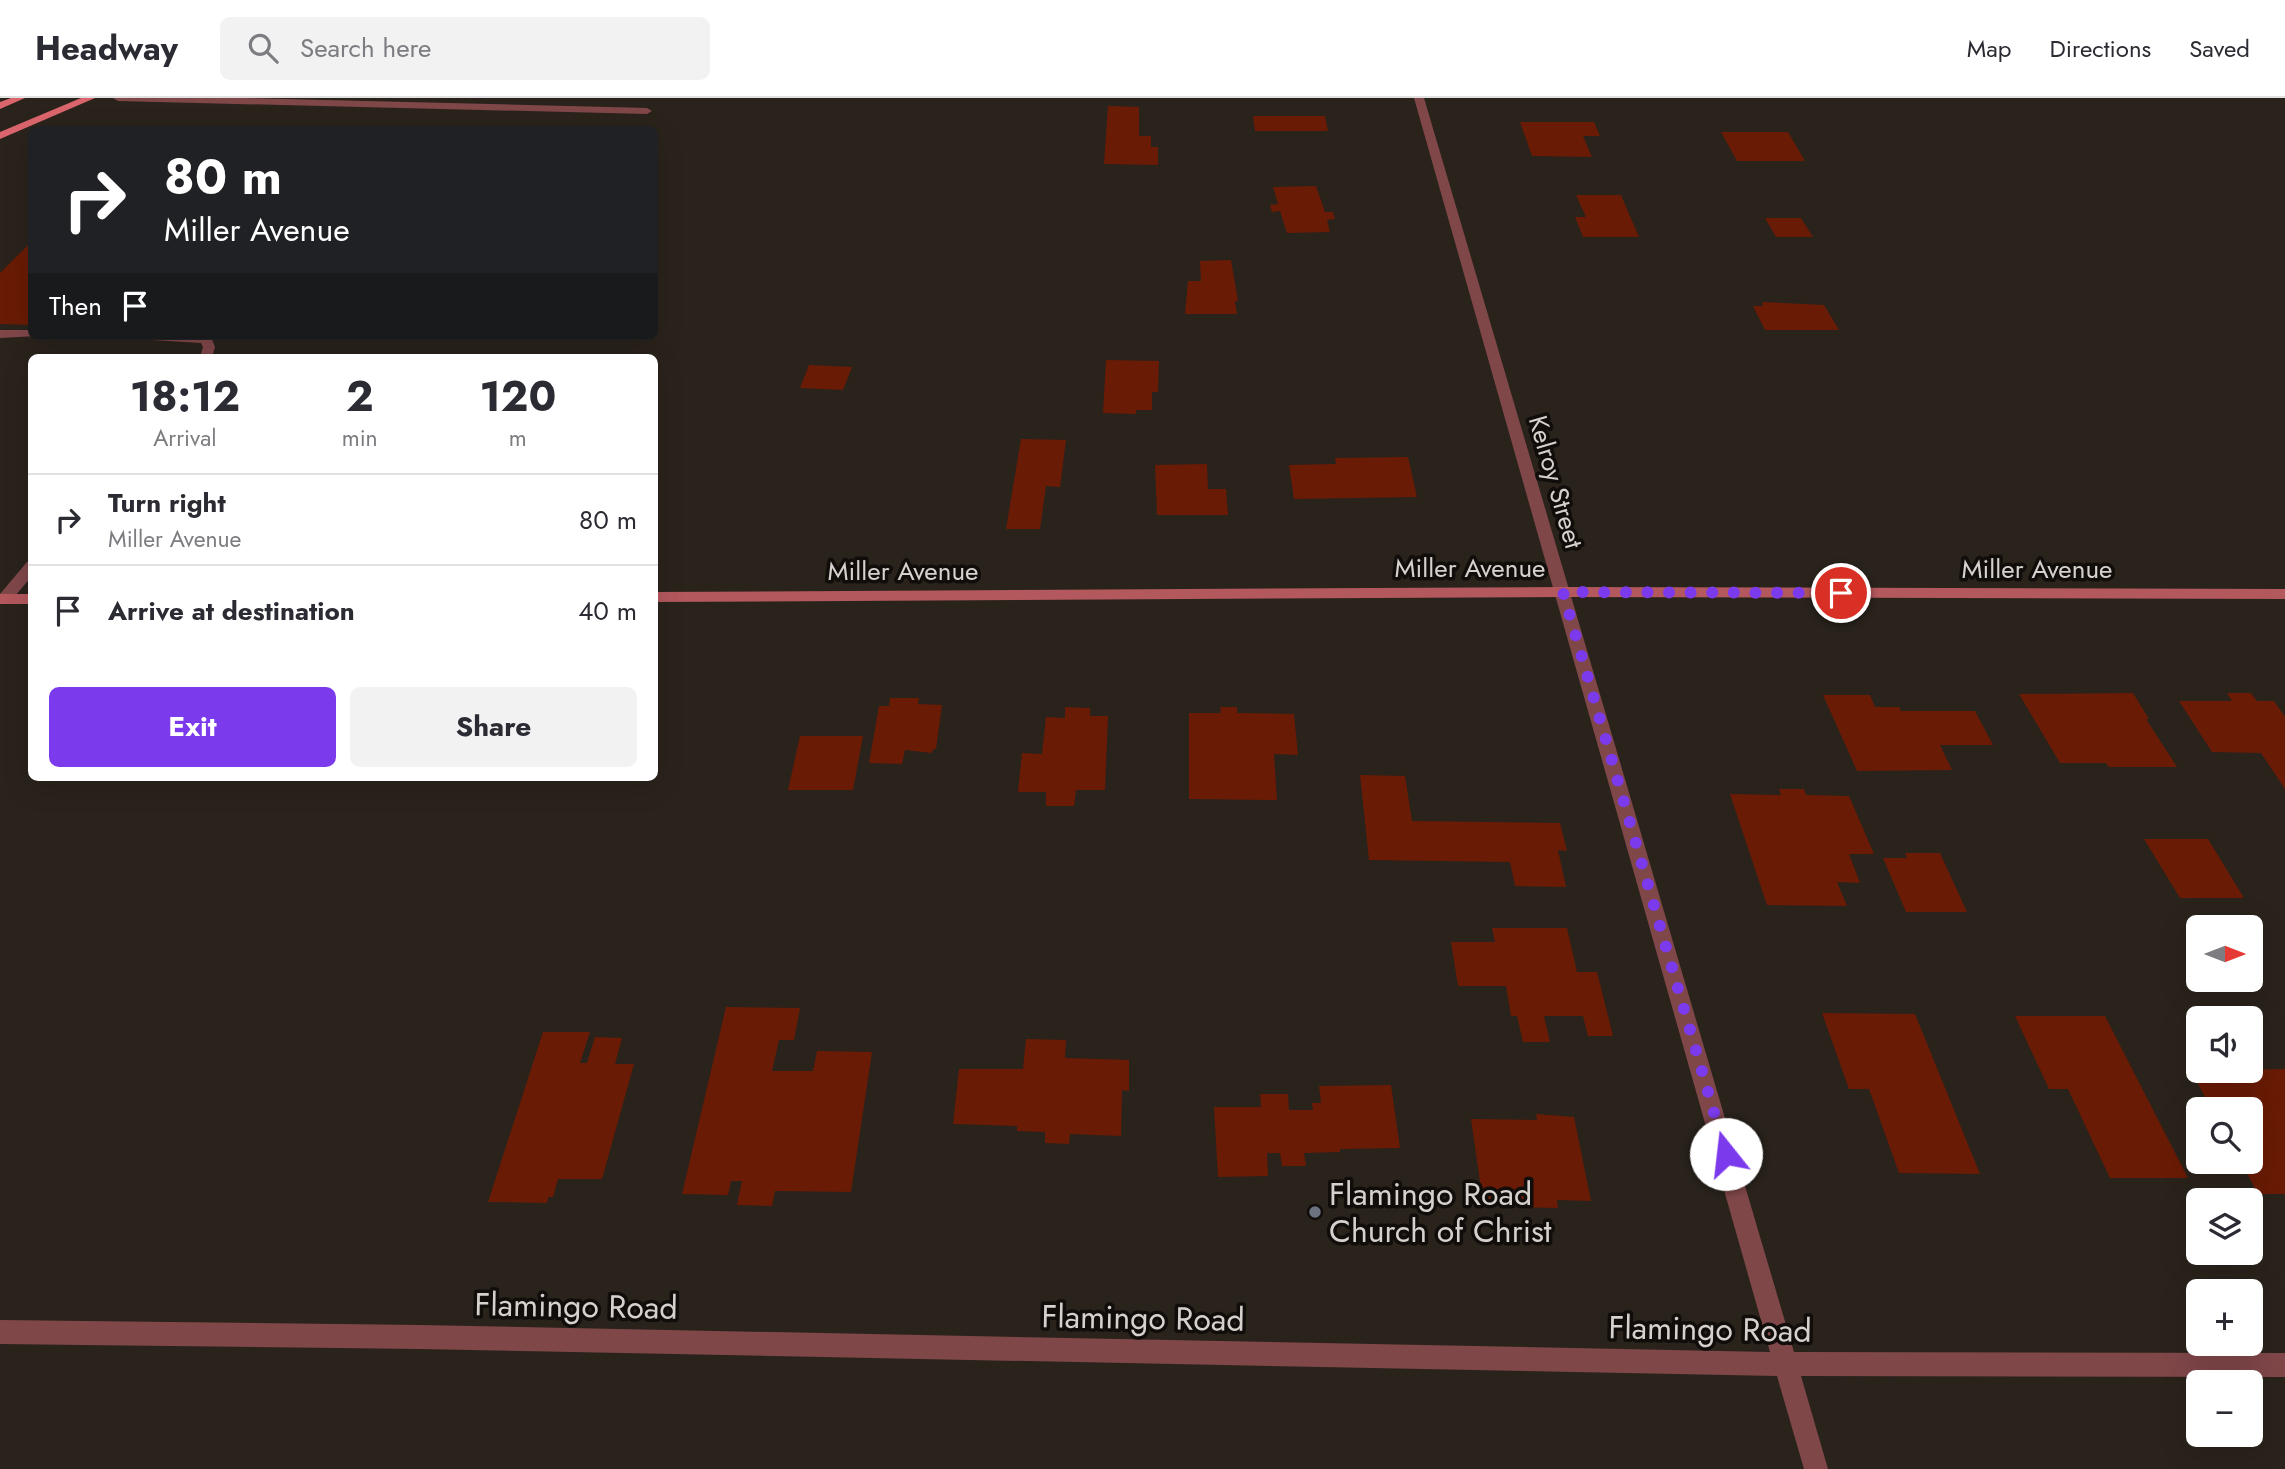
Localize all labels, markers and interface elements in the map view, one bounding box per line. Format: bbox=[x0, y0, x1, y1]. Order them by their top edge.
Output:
search box bbox=[220, 17, 710, 80]
text: Headway bbox=[35, 25, 178, 72]
icon: search bbox=[244, 29, 282, 67]
text: Search here bbox=[300, 29, 431, 67]
text: Map bbox=[1967, 31, 2012, 66]
text: Directions bbox=[2050, 31, 2151, 66]
text: Saved bbox=[2189, 31, 2250, 66]
text: 80 m bbox=[164, 142, 282, 212]
icon: right bbox=[49, 154, 140, 245]
text: Miller Avenue bbox=[164, 207, 350, 253]
text: Then bbox=[49, 287, 102, 325]
icon: arrive bbox=[116, 287, 154, 325]
text: 18:12 bbox=[130, 366, 240, 427]
text: 2 bbox=[346, 366, 373, 427]
text: 120 bbox=[479, 366, 556, 427]
street label: Kelroy Street bbox=[1519, 411, 1593, 554]
text: Arrival bbox=[153, 421, 217, 455]
text: min bbox=[342, 421, 378, 455]
text: m bbox=[509, 421, 527, 455]
text: Turn right bbox=[108, 484, 226, 522]
icon: right bbox=[49, 501, 87, 539]
text: 80 m bbox=[579, 501, 637, 539]
text: Miller Avenue bbox=[108, 522, 241, 556]
street label: Miller Avenue bbox=[1395, 549, 1545, 587]
street label: Miller Avenue bbox=[1962, 550, 2112, 588]
street label: Miller Avenue bbox=[828, 552, 978, 590]
pin bbox=[1811, 563, 1871, 623]
icon: arrive bbox=[1822, 574, 1860, 612]
icon: arrive bbox=[49, 592, 87, 630]
text: Arrive at destination bbox=[108, 592, 355, 630]
text: 40 m bbox=[578, 592, 637, 630]
button: Exit bbox=[49, 687, 336, 767]
button: Share bbox=[350, 687, 637, 767]
north arrow bbox=[2186, 915, 2263, 992]
map controls bbox=[2186, 915, 2263, 1447]
button: sound bbox=[2186, 1006, 2263, 1083]
button: search bbox=[2186, 1097, 2263, 1174]
position arrow bbox=[1689, 1117, 1763, 1191]
place label: Flamingo Road Church of Christ bbox=[1329, 1171, 1552, 1254]
button: layers bbox=[2186, 1188, 2263, 1265]
marker: Flamingo Road Church of Christ bbox=[1307, 1204, 1323, 1220]
button: + bbox=[2186, 1279, 2263, 1356]
street label: Flamingo Road bbox=[474, 1281, 678, 1331]
street label: Flamingo Road bbox=[1041, 1293, 1245, 1343]
street label: Flamingo Road bbox=[1608, 1304, 1812, 1354]
button: − bbox=[2186, 1370, 2263, 1447]

